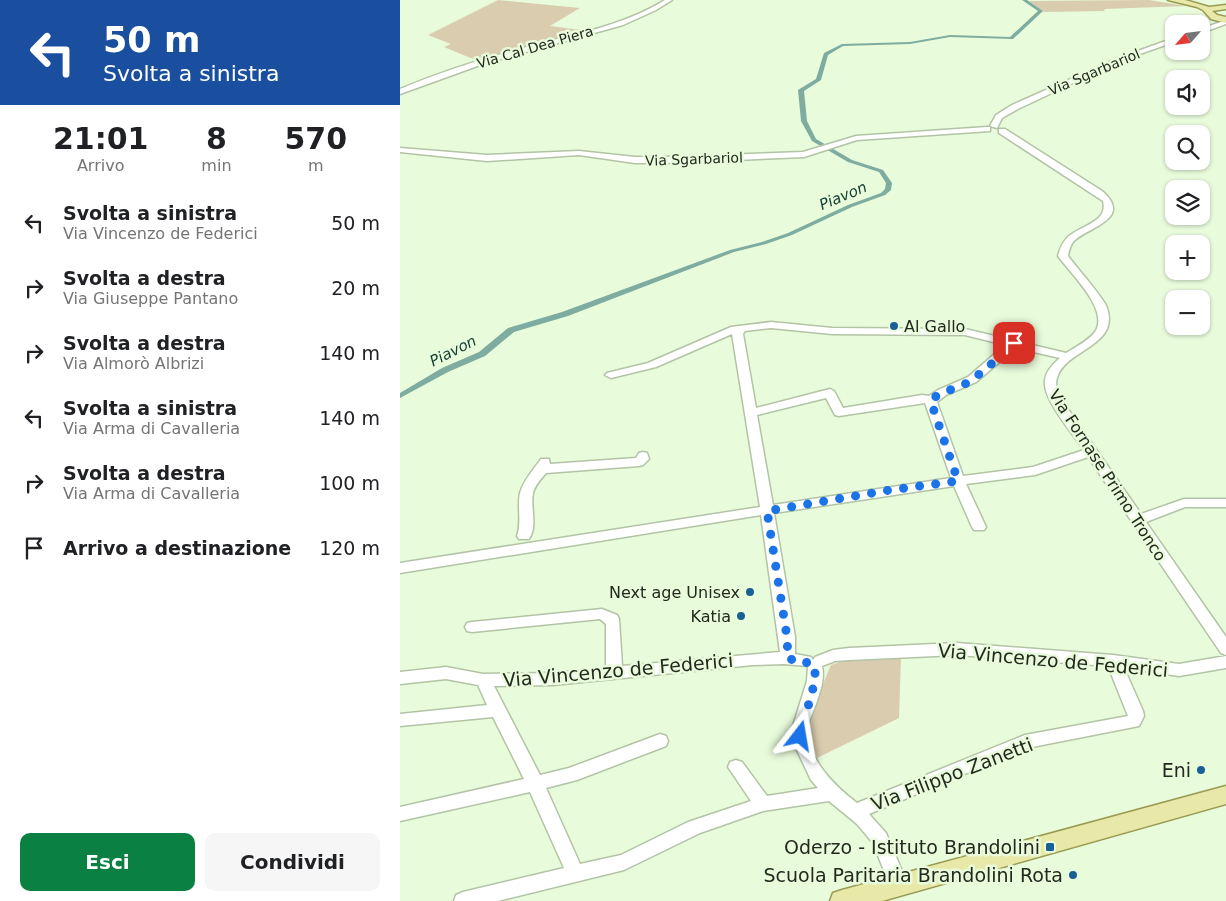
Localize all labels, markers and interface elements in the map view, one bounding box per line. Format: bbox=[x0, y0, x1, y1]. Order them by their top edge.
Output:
north arrow bbox=[1165, 15, 1210, 60]
map controls bbox=[1165, 15, 1210, 335]
icon: left bbox=[20, 20, 85, 85]
text: 50 m bbox=[103, 20, 200, 60]
street label: Via Cal Dea Piera bbox=[475, 23, 595, 71]
street label: Via Sgarbariol bbox=[1046, 46, 1142, 98]
text: Svolta a sinistra bbox=[103, 61, 279, 86]
button: sound bbox=[1165, 70, 1210, 115]
text: 21:01 bbox=[53, 121, 148, 156]
text: 8 bbox=[206, 121, 227, 156]
text: 570 bbox=[284, 121, 347, 156]
button: search bbox=[1165, 125, 1210, 170]
street label: Via Sgarbariol bbox=[645, 149, 743, 169]
text: Arrivo bbox=[77, 156, 124, 175]
text: min bbox=[201, 156, 232, 175]
text: m bbox=[308, 156, 324, 175]
water label: Piavon bbox=[816, 178, 870, 214]
button: layers bbox=[1165, 180, 1210, 225]
text: Svolta a sinistra bbox=[63, 202, 237, 224]
icon: left bbox=[20, 209, 48, 237]
text: 50 m bbox=[331, 212, 380, 234]
text: Via Vincenzo de Federici bbox=[63, 224, 258, 243]
button: + bbox=[1165, 235, 1210, 280]
text: Svolta a destra bbox=[63, 267, 226, 289]
icon: right bbox=[20, 274, 48, 302]
text: 20 m bbox=[331, 277, 380, 299]
text: Via Giuseppe Pantano bbox=[63, 289, 238, 308]
button: − bbox=[1165, 290, 1210, 335]
place label: Al Gallo bbox=[904, 317, 965, 336]
marker: Al Gallo bbox=[888, 320, 900, 332]
pin bbox=[993, 322, 1035, 364]
icon: arrive bbox=[1000, 329, 1028, 357]
text: Svolta a destra bbox=[63, 332, 226, 354]
water label: Piavon bbox=[427, 332, 479, 370]
icon: right bbox=[20, 339, 48, 367]
text: 140 m bbox=[319, 342, 380, 364]
text: Via Almorò Albrizi bbox=[63, 354, 204, 373]
street label: Via Fornase Primo Tronco bbox=[1045, 386, 1170, 565]
text: Svolta a sinistra bbox=[63, 397, 237, 419]
icon: left bbox=[20, 404, 48, 432]
text: 140 m bbox=[319, 407, 380, 429]
text: Via Arma di Cavalleria bbox=[63, 419, 240, 438]
text: Svolta a destra bbox=[63, 462, 226, 484]
icon: right bbox=[20, 469, 48, 497]
text: 100 m bbox=[319, 472, 380, 494]
text: Via Arma di Cavalleria bbox=[63, 484, 240, 503]
icon: arrive bbox=[20, 534, 48, 562]
text: Arrivo a destinazione bbox=[63, 537, 291, 559]
text: 120 m bbox=[319, 537, 380, 559]
place label: Next age Unisex bbox=[609, 583, 740, 602]
marker: Next age Unisex bbox=[744, 586, 756, 598]
place label: Katia bbox=[690, 607, 731, 626]
marker: Katia bbox=[735, 610, 747, 622]
street label: Via Vincenzo de Federici bbox=[937, 639, 1169, 681]
street label: Via Vincenzo de Federici bbox=[502, 649, 734, 691]
position arrow bbox=[773, 709, 825, 761]
street label: Via Filippo Zanetti bbox=[868, 733, 1036, 815]
place label: Eni bbox=[1162, 759, 1191, 781]
marker: Eni bbox=[1195, 764, 1207, 776]
button: Esci bbox=[20, 833, 195, 891]
button: Condividi bbox=[205, 833, 380, 891]
place label: Oderzo - Istituto Brandolini bbox=[784, 836, 1040, 858]
marker: Oderzo - Istituto Brandolini bbox=[1044, 841, 1056, 853]
place label: Scuola Paritaria Brandolini Rota bbox=[763, 864, 1063, 886]
marker: Scuola Paritaria Brandolini Rota bbox=[1067, 869, 1079, 881]

